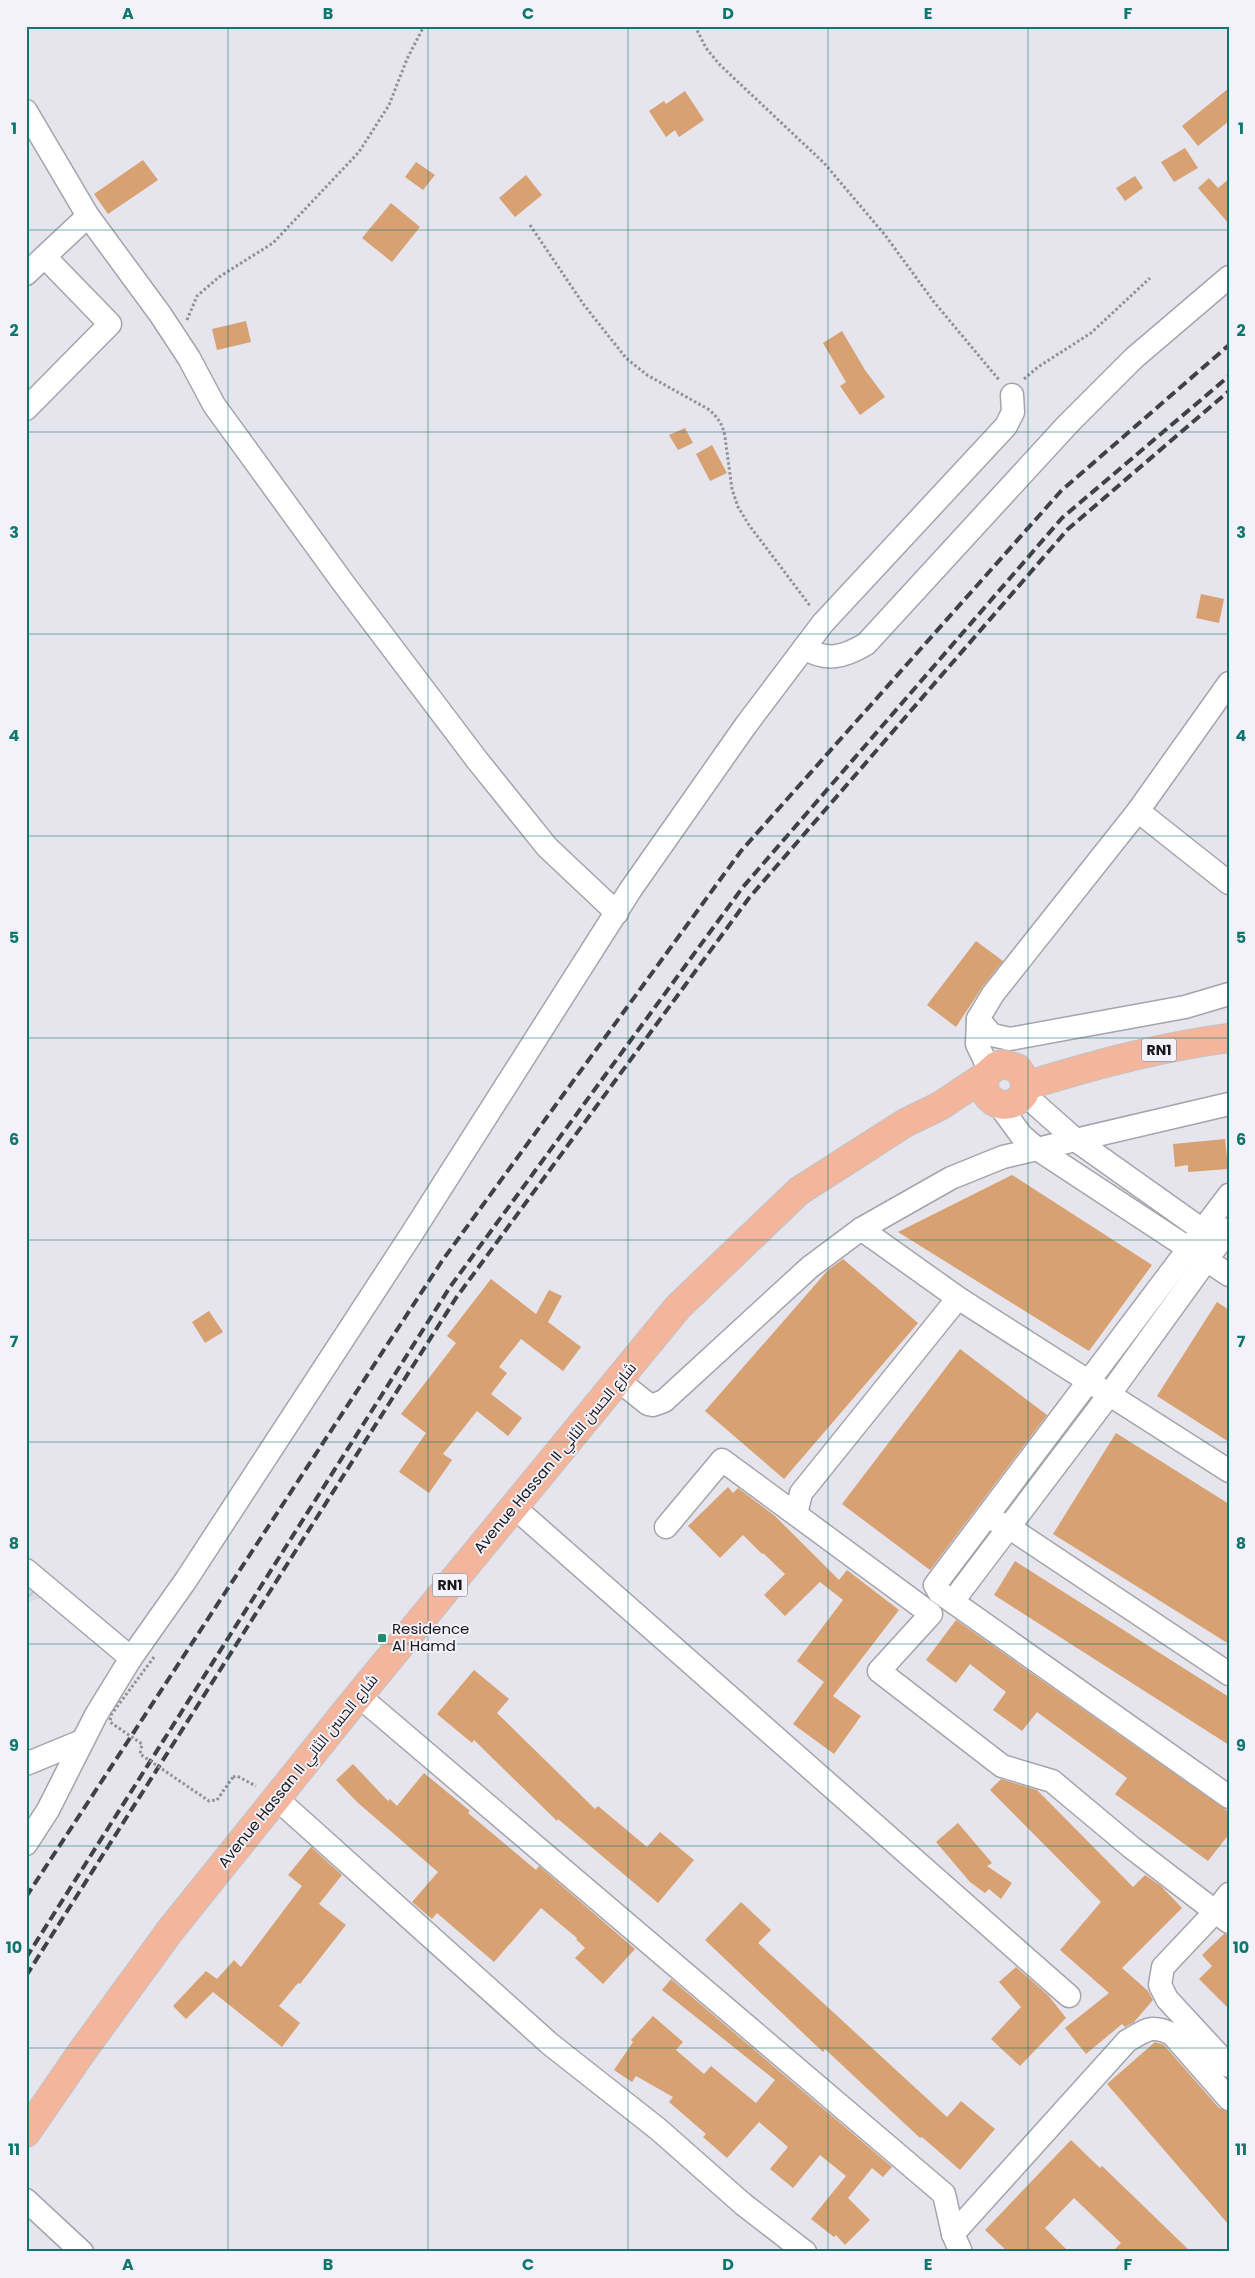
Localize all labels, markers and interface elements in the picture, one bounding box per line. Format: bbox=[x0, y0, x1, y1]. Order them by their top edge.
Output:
text: A bbox=[122, 2, 134, 25]
text: B bbox=[323, 2, 333, 25]
text: C bbox=[522, 2, 534, 25]
text: D bbox=[722, 2, 734, 25]
text: E bbox=[924, 2, 932, 25]
text: F bbox=[1124, 2, 1133, 25]
text: 1 bbox=[11, 117, 17, 140]
text: 1 bbox=[1238, 117, 1244, 140]
text: 2 bbox=[9, 319, 19, 342]
text: 2 bbox=[1236, 319, 1246, 342]
text: 3 bbox=[9, 521, 19, 544]
text: 3 bbox=[1236, 521, 1246, 544]
text: 4 bbox=[9, 724, 20, 747]
text: 4 bbox=[1236, 724, 1247, 747]
text: 5 bbox=[9, 926, 19, 949]
text: 5 bbox=[1236, 926, 1246, 949]
road number: RN1 bbox=[1142, 1038, 1176, 1062]
text: 6 bbox=[9, 1128, 19, 1151]
text: 6 bbox=[1236, 1128, 1246, 1151]
text: 7 bbox=[10, 1330, 19, 1353]
text: 7 bbox=[1237, 1330, 1246, 1353]
street label: Avenue Hassan II شارع الحسن الثاني bbox=[468, 1358, 642, 1559]
text: 8 bbox=[9, 1532, 19, 1555]
text: 8 bbox=[1236, 1532, 1246, 1555]
road number: RN1 bbox=[432, 1574, 468, 1596]
place label: Residence Al Hamd bbox=[392, 1618, 469, 1656]
marker: Residence Al Hamd bbox=[376, 1632, 388, 1644]
street label: Avenue Hassan II شارع الحسن الثاني bbox=[213, 1670, 384, 1873]
text: 9 bbox=[9, 1734, 19, 1757]
text: 9 bbox=[1236, 1734, 1246, 1757]
text: 10 bbox=[6, 1936, 22, 1959]
text: 10 bbox=[1233, 1936, 1249, 1959]
text: 11 bbox=[8, 2138, 20, 2161]
text: 11 bbox=[1235, 2138, 1247, 2161]
text: A bbox=[122, 2253, 134, 2276]
text: B bbox=[323, 2253, 333, 2276]
text: C bbox=[522, 2253, 534, 2276]
text: D bbox=[722, 2253, 734, 2276]
text: E bbox=[924, 2253, 932, 2276]
text: F bbox=[1124, 2253, 1133, 2276]

